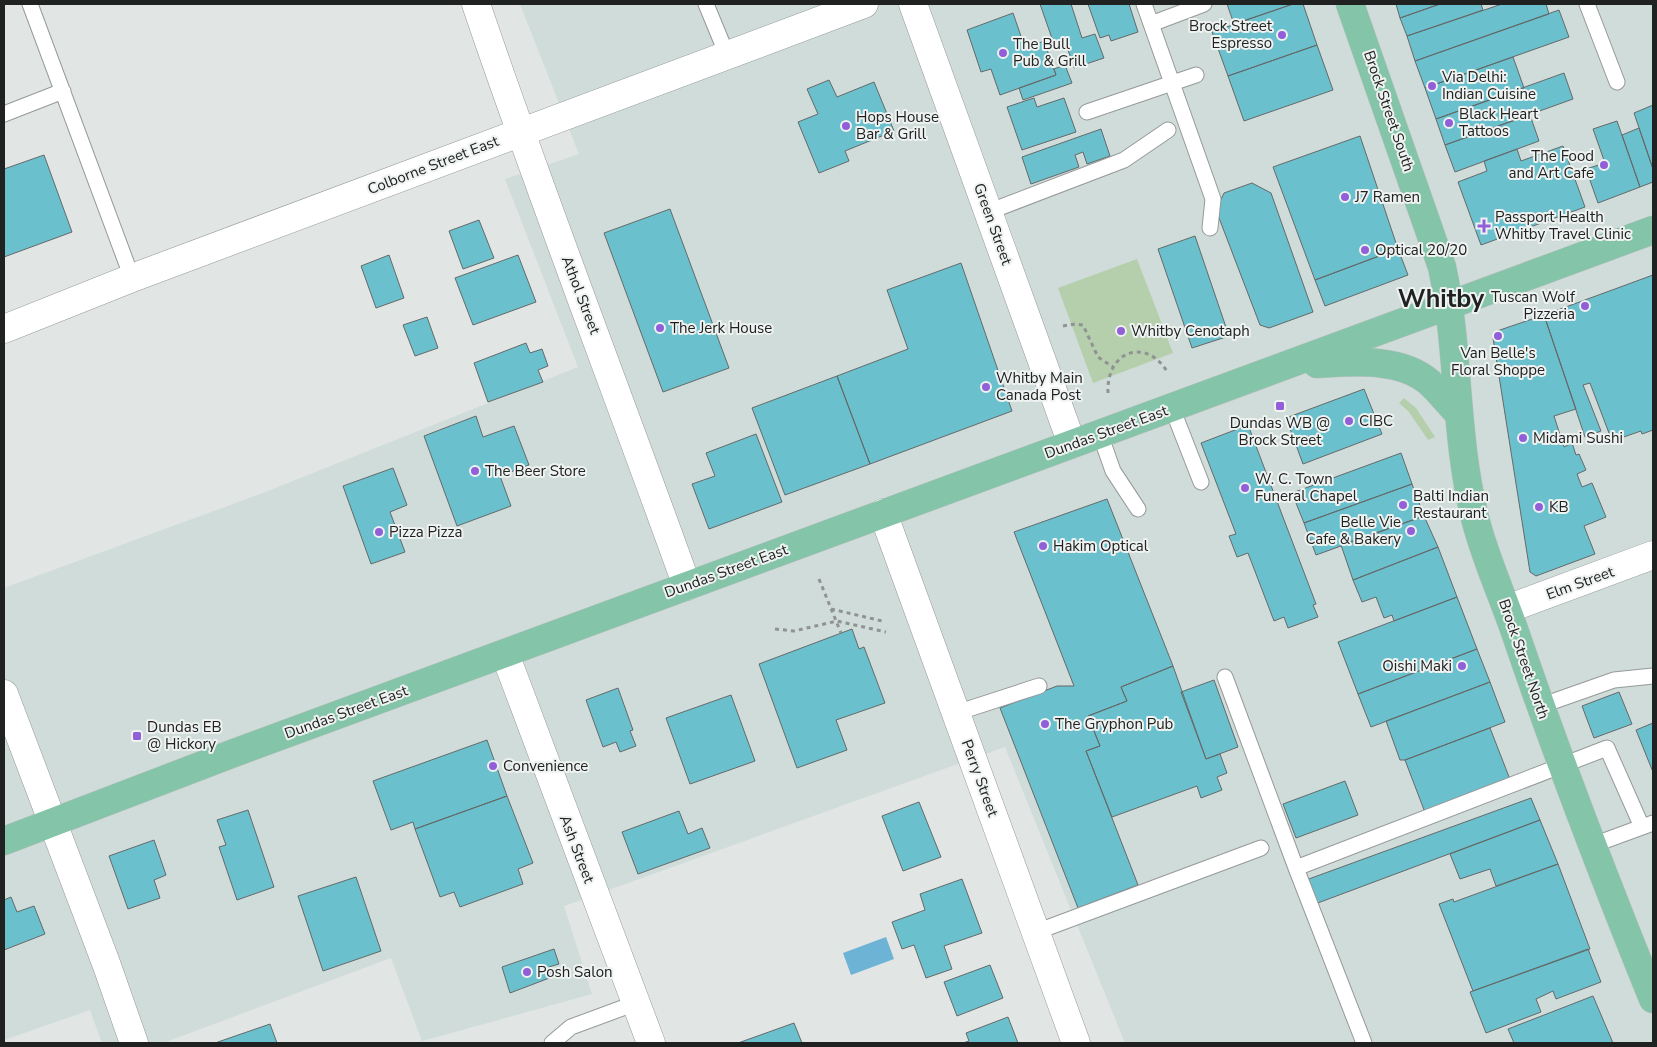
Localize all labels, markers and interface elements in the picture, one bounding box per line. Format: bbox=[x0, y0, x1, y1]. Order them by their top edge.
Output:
place label: Brock Street Espresso bbox=[1189, 16, 1273, 53]
marker: Brock Street Espresso bbox=[1276, 29, 1288, 41]
place label: The Bull Pub & Grill bbox=[1013, 34, 1087, 71]
marker: The Bull Pub & Grill bbox=[997, 47, 1009, 59]
street label: Brock Street South bbox=[1359, 48, 1419, 174]
place label: Via Delhi: Indian Cuisine bbox=[1441, 67, 1536, 104]
marker: Via Delhi: Indian Cuisine bbox=[1426, 80, 1438, 92]
place label: Black Heart Tattoos bbox=[1459, 104, 1539, 141]
place label: Hops House Bar & Grill bbox=[856, 107, 939, 144]
marker: Black Heart Tattoos bbox=[1443, 117, 1455, 129]
marker: Hops House Bar & Grill bbox=[840, 120, 852, 132]
street label: Colborne Street East bbox=[365, 131, 502, 199]
place label: The Food and Art Cafe bbox=[1509, 146, 1594, 183]
marker: The Food and Art Cafe bbox=[1598, 159, 1610, 171]
street label: Green Street bbox=[969, 180, 1017, 268]
place label: J7 Ramen bbox=[1354, 187, 1420, 207]
marker: J7 Ramen bbox=[1339, 191, 1351, 203]
place label: Passport Health Whitby Travel Clinic bbox=[1495, 207, 1631, 244]
marker: Passport Health Whitby Travel Clinic bbox=[1477, 219, 1491, 233]
place label: Optical 20/20 bbox=[1375, 240, 1467, 260]
marker: Optical 20/20 bbox=[1359, 244, 1371, 256]
street label: Athol Street bbox=[557, 253, 605, 338]
district label: Whitby bbox=[1398, 282, 1485, 316]
place label: Tuscan Wolf Pizzeria bbox=[1491, 287, 1576, 324]
marker: Tuscan Wolf Pizzeria bbox=[1579, 300, 1591, 312]
place label: The Jerk House bbox=[670, 318, 772, 338]
place label: Whitby Cenotaph bbox=[1131, 321, 1250, 341]
marker: The Jerk House bbox=[654, 322, 666, 334]
marker: Whitby Cenotaph bbox=[1115, 325, 1127, 337]
marker: Van Belle's Floral Shoppe bbox=[1492, 330, 1504, 342]
place label: Van Belle's Floral Shoppe bbox=[1451, 343, 1545, 380]
place label: Whitby Main Canada Post bbox=[996, 368, 1083, 405]
marker: Whitby Main Canada Post bbox=[980, 381, 992, 393]
street label: Dundas Street East bbox=[1042, 400, 1171, 464]
marker: Dundas WB @ Brock Street bbox=[1274, 400, 1286, 412]
place label: CIBC bbox=[1359, 411, 1393, 431]
place label: Dundas WB @ Brock Street bbox=[1230, 413, 1330, 450]
marker: CIBC bbox=[1343, 415, 1355, 427]
place label: Midami Sushi bbox=[1533, 428, 1623, 448]
marker: Midami Sushi bbox=[1517, 432, 1529, 444]
place label: The Beer Store bbox=[485, 461, 586, 481]
marker: The Beer Store bbox=[469, 465, 481, 477]
place label: W. C. Town Funeral Chapel bbox=[1255, 469, 1358, 506]
marker: W. C. Town Funeral Chapel bbox=[1239, 482, 1251, 494]
place label: Balti Indian Restaurant bbox=[1413, 486, 1489, 523]
place label: KB bbox=[1549, 497, 1569, 517]
marker: Balti Indian Restaurant bbox=[1397, 499, 1409, 511]
marker: KB bbox=[1533, 501, 1545, 513]
place label: Belle Vie Cafe & Bakery bbox=[1305, 512, 1401, 549]
place label: Pizza Pizza bbox=[389, 522, 462, 542]
marker: Belle Vie Cafe & Bakery bbox=[1405, 525, 1417, 537]
marker: Pizza Pizza bbox=[373, 526, 385, 538]
place label: Hakim Optical bbox=[1053, 536, 1149, 556]
street label: Dundas Street East bbox=[662, 539, 791, 603]
marker: Hakim Optical bbox=[1037, 540, 1049, 552]
street label: Elm Street bbox=[1543, 561, 1617, 605]
street label: Brock Street North bbox=[1494, 596, 1554, 722]
place label: Oishi Maki bbox=[1382, 656, 1452, 676]
marker: Oishi Maki bbox=[1456, 660, 1468, 672]
street label: Dundas Street East bbox=[282, 680, 411, 744]
place label: The Gryphon Pub bbox=[1055, 714, 1174, 734]
place label: Dundas EB @ Hickory bbox=[147, 717, 222, 754]
marker: The Gryphon Pub bbox=[1039, 718, 1051, 730]
marker: Dundas EB @ Hickory bbox=[131, 730, 143, 742]
street label: Perry Street bbox=[957, 737, 1003, 820]
place label: Convenience bbox=[503, 756, 588, 776]
marker: Convenience bbox=[487, 760, 499, 772]
street label: Ash Street bbox=[555, 812, 599, 887]
place label: Posh Salon bbox=[537, 962, 613, 982]
marker: Posh Salon bbox=[521, 966, 533, 978]

